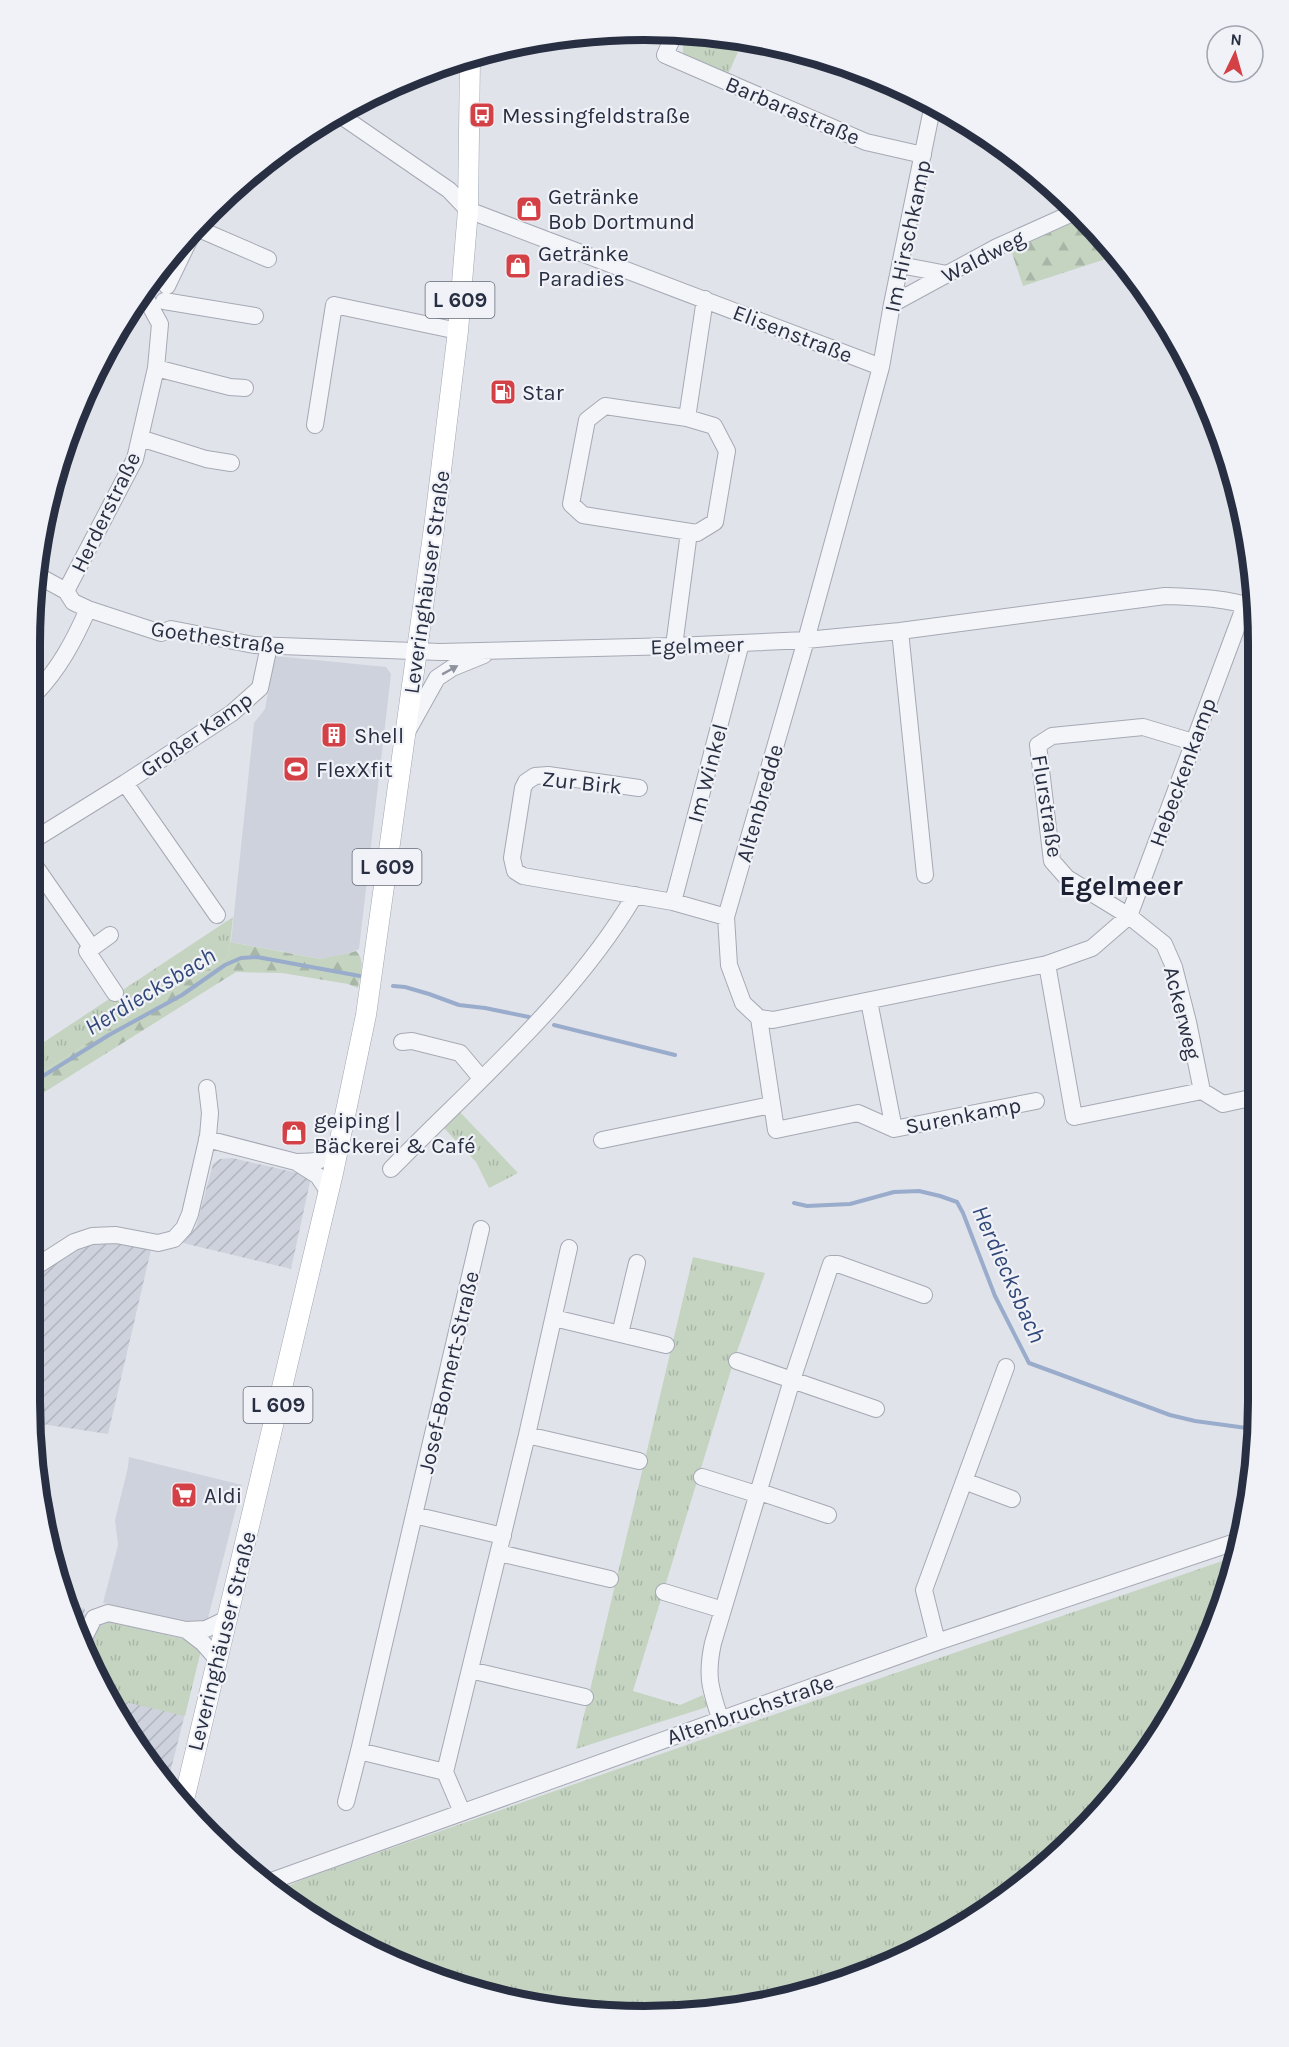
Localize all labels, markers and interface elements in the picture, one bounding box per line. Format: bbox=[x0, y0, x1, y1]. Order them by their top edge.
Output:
north arrow bbox=[1205, 24, 1265, 84]
text: N bbox=[1230, 30, 1243, 50]
street label: Barbarastraße bbox=[721, 71, 864, 151]
bus stop icon: Messingfeldstraße bbox=[467, 100, 497, 130]
place label: Messingfeldstraße bbox=[502, 103, 690, 129]
street label: Im Hirschkamp bbox=[879, 158, 937, 315]
place label: Getränke Bob Dortmund bbox=[548, 184, 695, 235]
shop icon: Getränke Bob Dortmund bbox=[514, 194, 544, 224]
street label: Waldweg bbox=[937, 225, 1030, 289]
place label: Getränke Paradies bbox=[538, 241, 629, 292]
shop icon: Getränke Paradies bbox=[503, 251, 533, 281]
road number: L 609 bbox=[426, 282, 494, 318]
street label: Elisenstraße bbox=[729, 299, 856, 369]
fuel station icon: Star bbox=[488, 377, 518, 407]
place label: Star bbox=[522, 380, 564, 406]
street label: Herderstraße bbox=[66, 448, 146, 577]
street label: Leveringhäuser Straße bbox=[398, 469, 456, 696]
street label: Goethestraße bbox=[149, 616, 287, 660]
street label: Egelmeer bbox=[650, 631, 744, 661]
one-way arrow bbox=[442, 665, 459, 675]
street label: Großer Kamp bbox=[135, 687, 258, 783]
street label: Hebeckenkamp bbox=[1144, 694, 1222, 850]
building icon: Shell bbox=[319, 720, 349, 750]
street label: Im Winkel bbox=[682, 721, 734, 826]
place label: Shell bbox=[354, 723, 404, 749]
street label: Altenbredde bbox=[731, 741, 789, 865]
street label: Flurstraße bbox=[1026, 753, 1068, 859]
sports icon: FlexXfit bbox=[281, 754, 311, 784]
place label: FlexXfit bbox=[316, 757, 393, 783]
street label: Zur Birk bbox=[541, 766, 623, 800]
road number: L 609 bbox=[352, 849, 422, 885]
district label: Egelmeer bbox=[1059, 869, 1183, 902]
water label: Herdiecksbach bbox=[79, 941, 221, 1041]
street label: Ackerweg bbox=[1158, 964, 1206, 1063]
street label: Surenkamp bbox=[903, 1092, 1023, 1140]
place label: geiping | Bäckerei & Café bbox=[314, 1108, 476, 1159]
shop icon: geiping | Bäckerei & Café bbox=[279, 1118, 309, 1148]
water label: Herdiecksbach bbox=[966, 1201, 1052, 1347]
street label: Josef-Bomert-Straße bbox=[413, 1269, 485, 1476]
road number: L 609 bbox=[244, 1387, 312, 1423]
supermarket icon: Aldi bbox=[169, 1480, 199, 1510]
place label: Aldi bbox=[204, 1483, 242, 1509]
street label: Leveringhäuser Straße bbox=[182, 1529, 262, 1754]
street label: Altenbruchstraße bbox=[663, 1669, 837, 1751]

